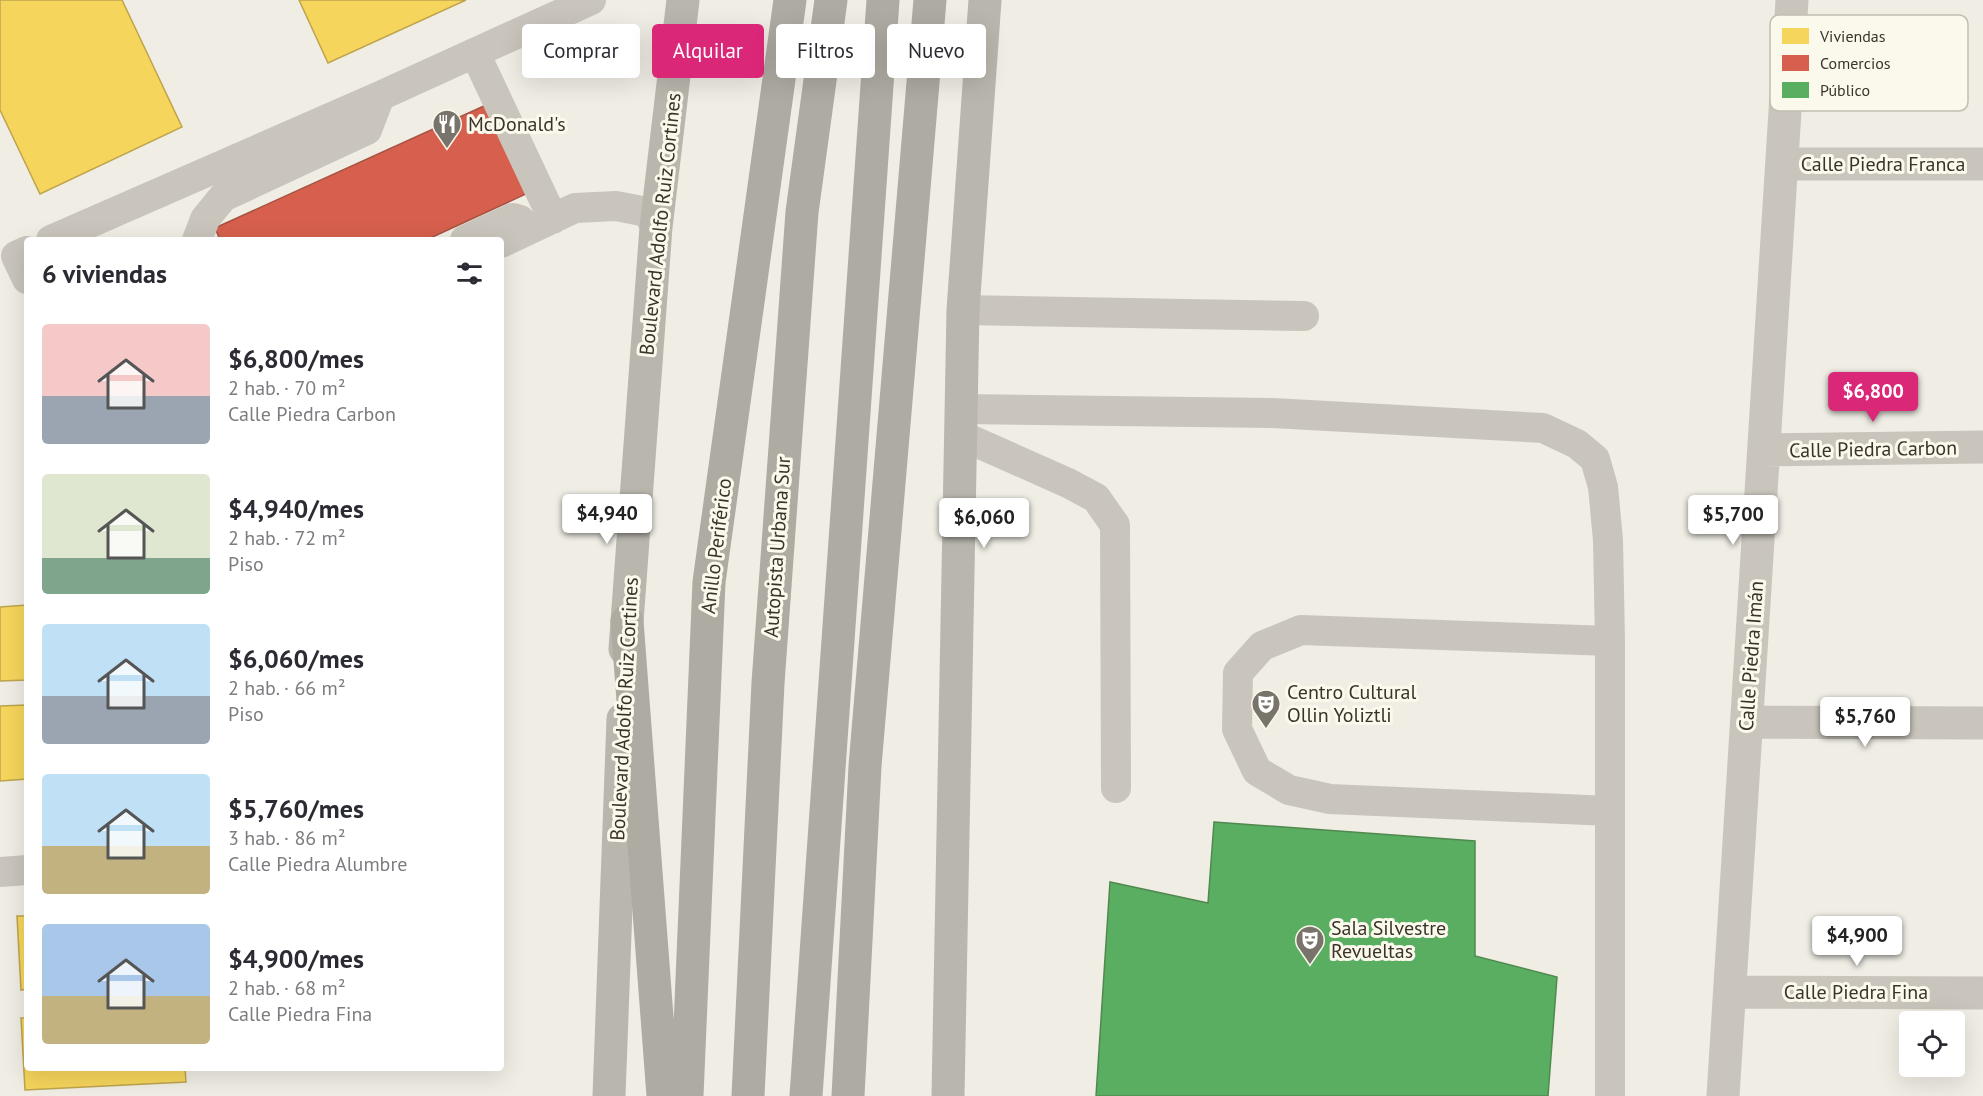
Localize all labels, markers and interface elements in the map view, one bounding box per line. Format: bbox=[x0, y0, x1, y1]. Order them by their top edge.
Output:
legend bbox=[1770, 15, 1968, 111]
chip: Comprar bbox=[522, 24, 640, 78]
chip: Alquilar bbox=[652, 24, 764, 78]
chip: Filtros bbox=[776, 24, 875, 78]
chip: Nuevo bbox=[887, 24, 986, 78]
text: Viviendas bbox=[1819, 26, 1886, 46]
text: Comercios bbox=[1820, 53, 1891, 73]
text: Público bbox=[1820, 80, 1870, 100]
street label: Boulevard Adolfo Ruiz Cortines bbox=[633, 91, 687, 357]
restaurant icon: McDonald's bbox=[431, 108, 463, 150]
place label: McDonald's bbox=[468, 111, 566, 137]
street label: Calle Piedra Franca bbox=[1801, 151, 1965, 177]
text: 6 viviendas bbox=[42, 257, 167, 290]
icon: filters bbox=[453, 257, 486, 290]
text: $6,800/mes bbox=[228, 342, 364, 375]
icon: home bbox=[90, 348, 162, 420]
pin: $6,800 bbox=[1824, 372, 1922, 423]
text: 2 hab. · 70 m² bbox=[228, 375, 346, 401]
text: $6,800 bbox=[1842, 378, 1904, 404]
text: Calle Piedra Carbon bbox=[228, 401, 396, 427]
street label: Calle Piedra Carbon bbox=[1789, 435, 1957, 463]
street label: Autopista Urbana Sur bbox=[758, 455, 796, 638]
street label: Anillo Periférico bbox=[695, 477, 737, 615]
text: $4,940/mes bbox=[228, 492, 364, 525]
pin: $4,940 bbox=[558, 494, 656, 545]
pin: $5,700 bbox=[1684, 495, 1782, 546]
icon: home bbox=[90, 498, 162, 570]
pin: $6,060 bbox=[935, 498, 1033, 549]
text: $4,940 bbox=[576, 500, 638, 526]
text: $5,700 bbox=[1702, 501, 1764, 527]
text: $6,060 bbox=[953, 504, 1015, 530]
text: 2 hab. · 72 m² bbox=[228, 525, 346, 551]
text: Piso bbox=[228, 551, 264, 577]
street label: Boulevard Adolfo Ruiz Cortines bbox=[604, 577, 644, 841]
street label: Calle Piedra Imán bbox=[1733, 580, 1769, 732]
text: $6,060/mes bbox=[228, 642, 364, 675]
icon: home bbox=[90, 648, 162, 720]
text: 2 hab. · 66 m² bbox=[228, 675, 346, 701]
place label: Centro Cultural Ollin Yoliztli bbox=[1287, 679, 1416, 728]
theatre icon: Centro Cultural Ollin Yoliztli bbox=[1250, 688, 1282, 730]
pin: $5,760 bbox=[1816, 697, 1914, 748]
text: Piso bbox=[228, 701, 264, 727]
text: $5,760 bbox=[1834, 703, 1896, 729]
text: $5,760/mes bbox=[228, 792, 364, 825]
icon: home bbox=[90, 798, 162, 870]
text: 3 hab. · 86 m² bbox=[228, 825, 346, 851]
text: Calle Piedra Alumbre bbox=[228, 851, 407, 877]
place label: Sala Silvestre Revueltas bbox=[1331, 915, 1446, 964]
pin: $4,900 bbox=[1808, 916, 1906, 967]
text: $4,900 bbox=[1826, 922, 1888, 948]
theatre icon: Sala Silvestre Revueltas bbox=[1294, 924, 1326, 966]
text: $4,900/mes bbox=[228, 942, 364, 975]
icon: home bbox=[90, 948, 162, 1020]
text: 2 hab. · 68 m² bbox=[228, 975, 346, 1001]
street label: Calle Piedra Fina bbox=[1784, 979, 1928, 1005]
text: Calle Piedra Fina bbox=[228, 1001, 372, 1027]
map controls bbox=[1899, 1011, 1965, 1077]
button: locate bbox=[1899, 1011, 1965, 1077]

